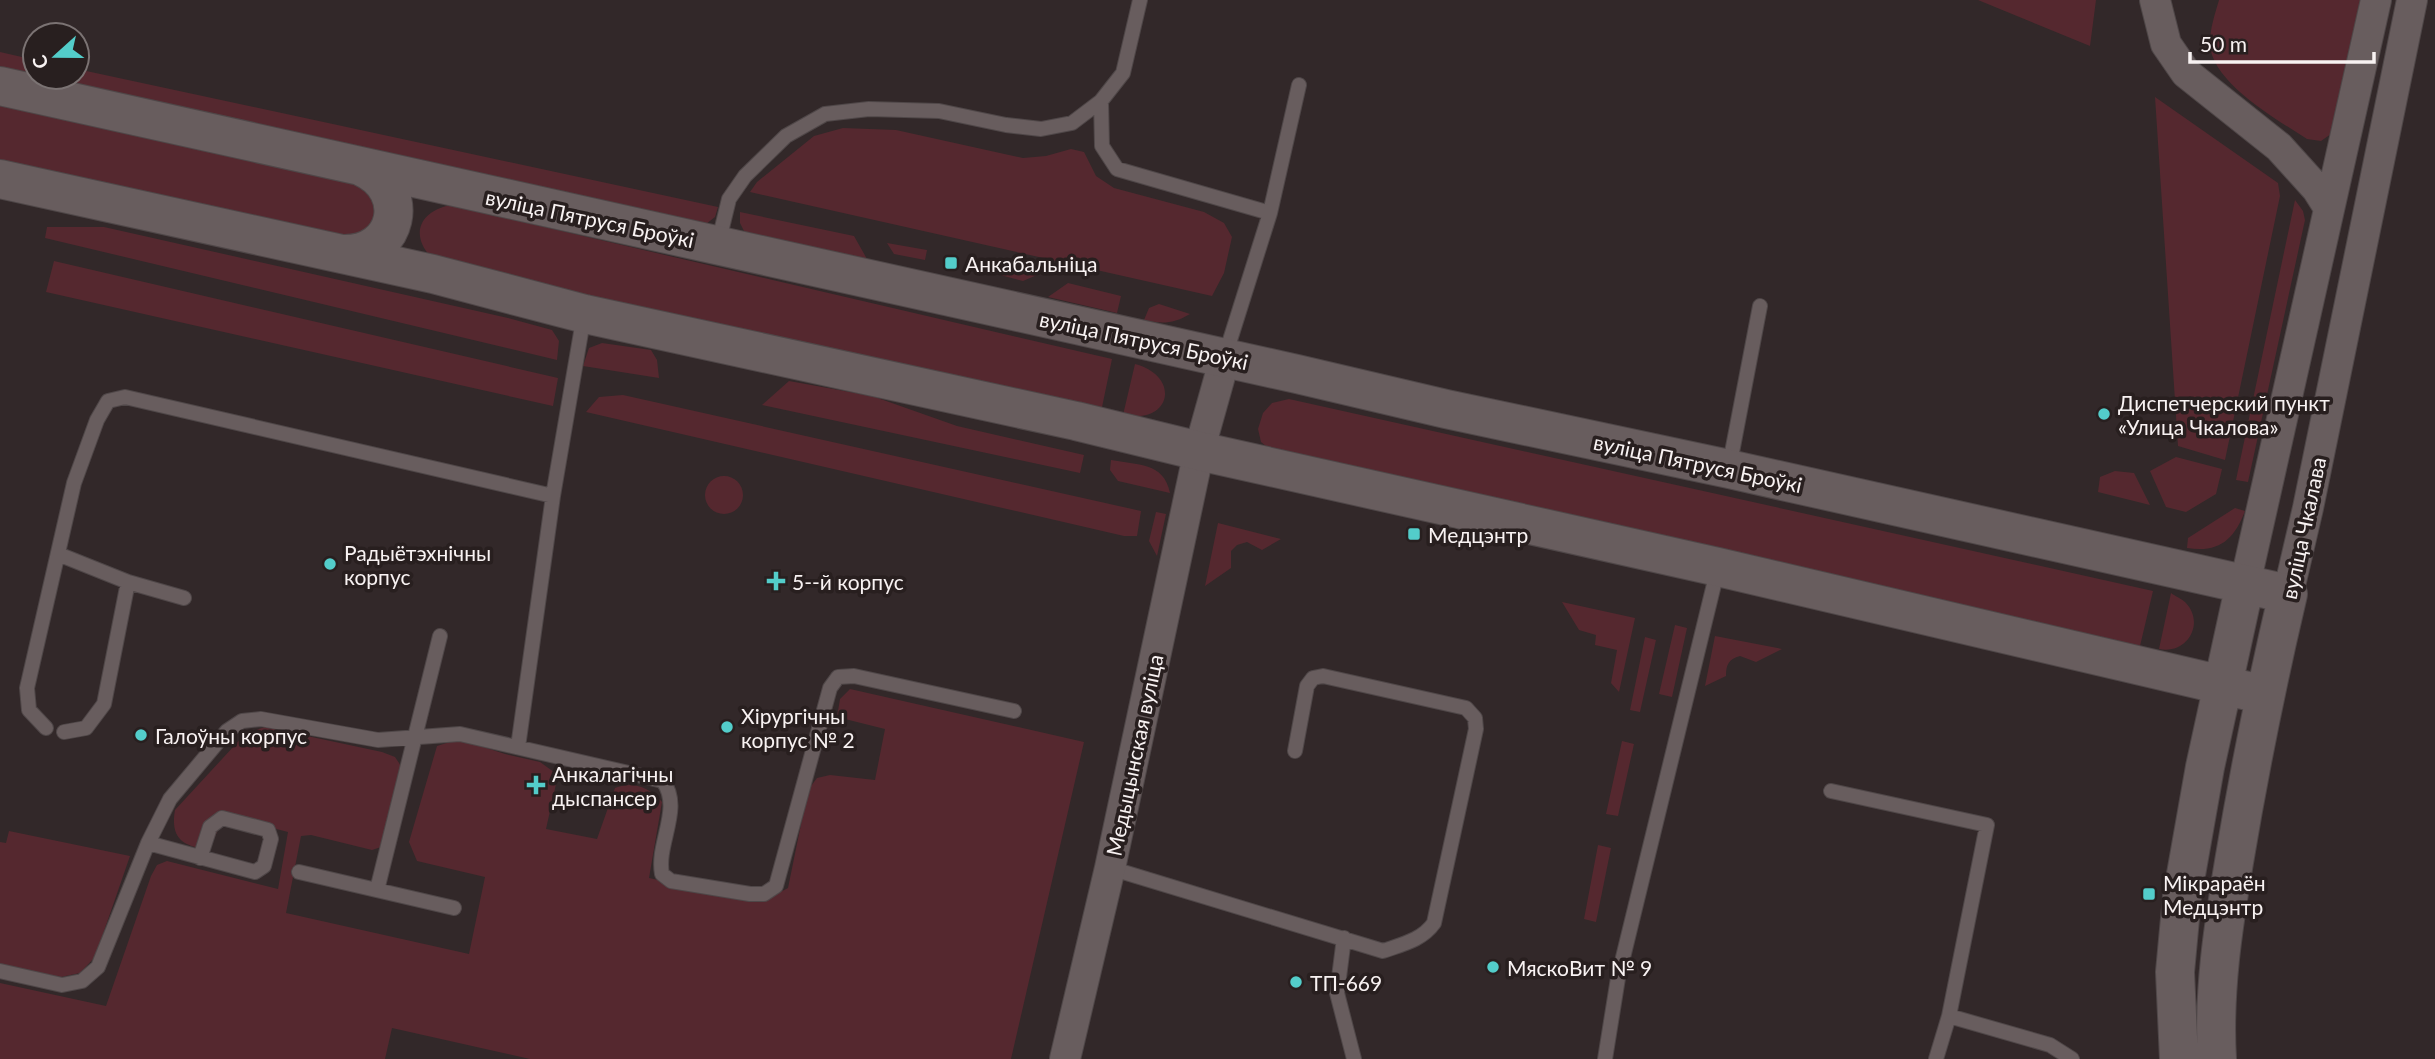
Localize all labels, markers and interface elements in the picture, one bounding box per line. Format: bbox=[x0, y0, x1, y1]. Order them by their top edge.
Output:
north arrow bbox=[21, 21, 91, 91]
scale bar bbox=[2190, 21, 2374, 65]
text: 50 m bbox=[2200, 31, 2247, 56]
text: С bbox=[27, 52, 53, 72]
street label: вуліца Пятруся Броўкі bbox=[483, 184, 697, 252]
place label: Анкабальніца bbox=[965, 251, 1097, 276]
marker: Анкабальніца bbox=[943, 255, 959, 271]
street label: вуліца Пятруся Броўкі bbox=[1037, 306, 1251, 374]
place label: Диспетчерский пункт «Улица Чкалова» bbox=[2118, 390, 2330, 439]
marker: Диспетчерский пункт «Улица Чкалова» bbox=[2096, 406, 2112, 422]
street label: вуліца Пятруся Броўкі bbox=[1591, 429, 1805, 497]
street label: вуліца Чкалава bbox=[2276, 455, 2330, 601]
place label: Медцэнтр bbox=[1428, 522, 1528, 547]
marker: Медцэнтр bbox=[1406, 526, 1422, 542]
place label: Радыётэхнічны корпус bbox=[344, 540, 491, 589]
marker: Радыётэхнічны корпус bbox=[322, 556, 338, 572]
place label: 5--й корпус bbox=[792, 569, 904, 594]
marker: 5--й корпус bbox=[766, 571, 786, 591]
street label: Медыцынская вуліца bbox=[1100, 652, 1168, 858]
place label: Хірургічны корпус № 2 bbox=[741, 703, 855, 752]
marker: Хірургічны корпус № 2 bbox=[719, 719, 735, 735]
place label: Галоўны корпус bbox=[155, 723, 307, 748]
marker: Галоўны корпус bbox=[133, 727, 149, 743]
place label: Анкалагічны дыспансер bbox=[552, 761, 674, 810]
marker: Анкалагічны дыспансер bbox=[526, 775, 546, 795]
place label: Мікрараён Медцэнтр bbox=[2163, 870, 2266, 919]
marker: Мікрараён Медцэнтр bbox=[2141, 886, 2157, 902]
place label: МяскоВит № 9 bbox=[1507, 955, 1652, 980]
marker: МяскоВит № 9 bbox=[1485, 959, 1501, 975]
place label: ТП-669 bbox=[1310, 970, 1382, 995]
marker: ТП-669 bbox=[1288, 974, 1304, 990]

